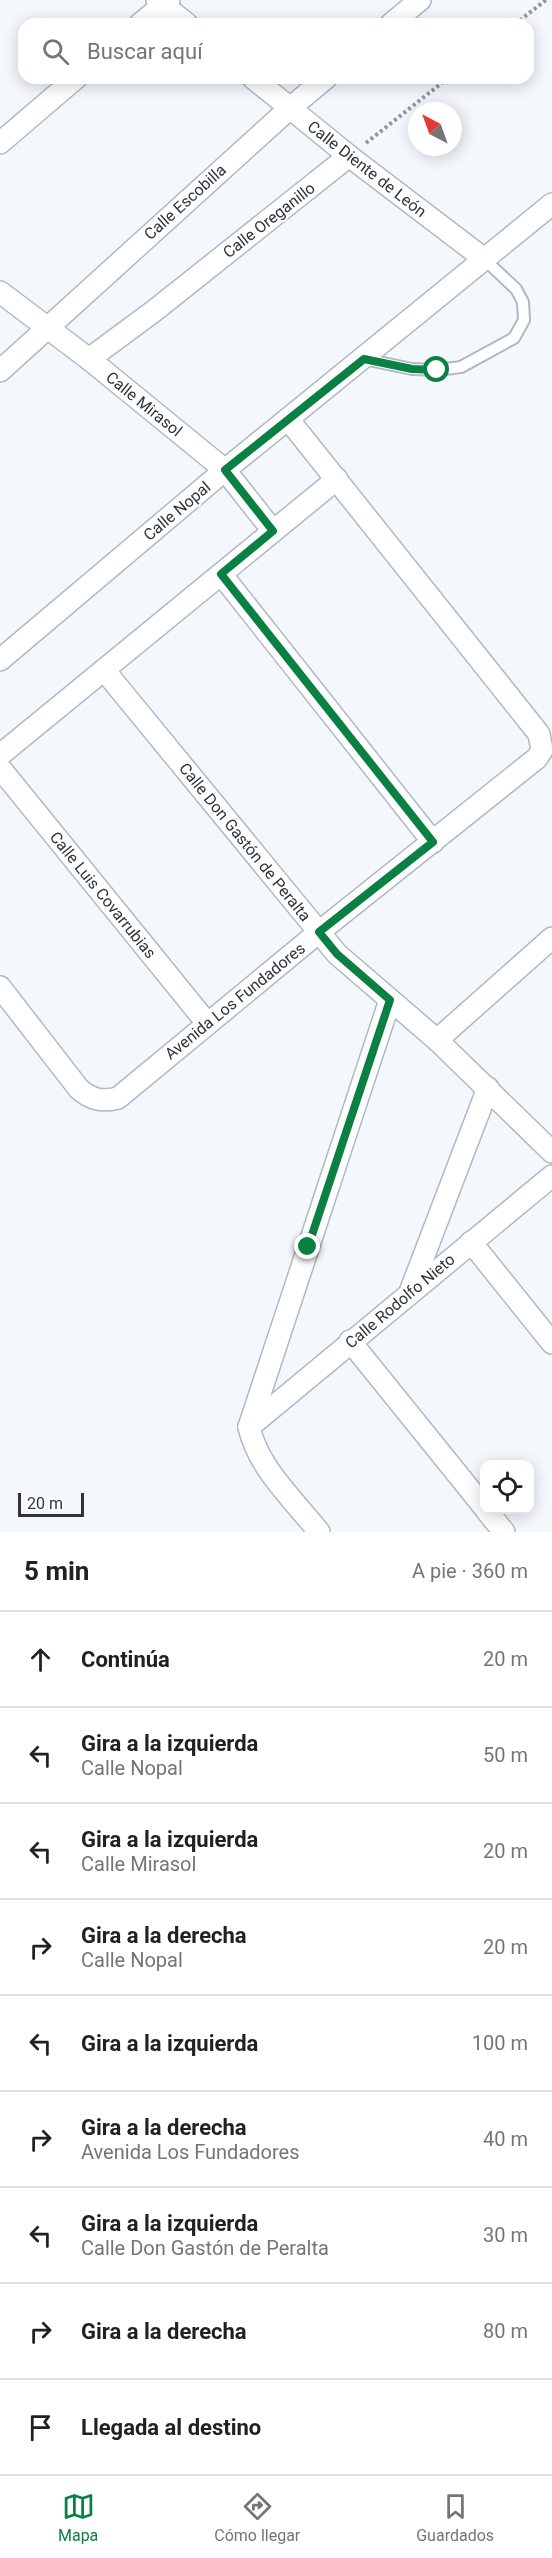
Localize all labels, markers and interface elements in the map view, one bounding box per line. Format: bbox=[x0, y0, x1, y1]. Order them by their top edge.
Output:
search box bbox=[18, 18, 534, 84]
icon: search bbox=[39, 35, 72, 68]
text: Buscar aquí bbox=[87, 39, 203, 64]
north arrow bbox=[408, 102, 462, 156]
street label: Calle Diente de León bbox=[304, 117, 430, 221]
street label: Calle Escobilla bbox=[140, 160, 230, 244]
street label: Calle Oreganillo bbox=[219, 178, 319, 262]
route start bbox=[423, 356, 449, 382]
street label: Calle Mirasol bbox=[102, 368, 186, 440]
street label: Calle Nopal bbox=[140, 478, 214, 544]
street label: Calle Don Gastón de Peralta bbox=[175, 759, 315, 925]
street label: Calle Luis Covarrubias bbox=[46, 828, 160, 962]
street label: Avenida Los Fundadores bbox=[161, 939, 309, 1063]
route end bbox=[294, 1233, 320, 1259]
street label: Calle Rodolfo Nieto bbox=[341, 1250, 459, 1352]
map controls bbox=[480, 1460, 534, 1514]
button: locate bbox=[480, 1460, 534, 1514]
scale bar bbox=[18, 1490, 84, 1518]
text: 20 m bbox=[27, 1494, 63, 1513]
text: 5 min bbox=[24, 1556, 89, 1586]
text: A pie · 360 m bbox=[412, 1559, 528, 1583]
icon: ahead bbox=[24, 1643, 57, 1676]
text: Continúa bbox=[81, 1647, 170, 1672]
text: 20 m bbox=[483, 1647, 528, 1671]
text: Gira a la izquierda bbox=[81, 1731, 258, 1756]
icon: left bbox=[24, 1739, 57, 1772]
text: 50 m bbox=[483, 1743, 528, 1767]
text: Calle Nopal bbox=[81, 1756, 183, 1780]
text: Gira a la izquierda bbox=[81, 1827, 258, 1852]
icon: left bbox=[24, 1835, 57, 1868]
text: 20 m bbox=[483, 1839, 528, 1863]
text: Calle Mirasol bbox=[81, 1852, 196, 1876]
text: Gira a la derecha bbox=[81, 1923, 247, 1948]
icon: right bbox=[24, 1931, 57, 1964]
text: 20 m bbox=[483, 1935, 528, 1959]
text: Calle Nopal bbox=[81, 1948, 183, 1972]
icon: left bbox=[24, 2027, 57, 2060]
text: Gira a la izquierda bbox=[81, 2031, 258, 2056]
text: 100 m bbox=[472, 2031, 528, 2055]
text: Gira a la derecha bbox=[81, 2115, 247, 2140]
icon: right bbox=[24, 2123, 57, 2156]
text: 40 m bbox=[483, 2127, 528, 2151]
text: Avenida Los Fundadores bbox=[81, 2140, 300, 2164]
text: Gira a la izquierda bbox=[81, 2211, 258, 2236]
icon: left bbox=[24, 2219, 57, 2252]
text: 30 m bbox=[483, 2223, 528, 2247]
text: Calle Don Gastón de Peralta bbox=[81, 2236, 329, 2260]
icon: right bbox=[24, 2315, 57, 2348]
text: Gira a la derecha bbox=[81, 2319, 247, 2344]
text: 80 m bbox=[483, 2319, 528, 2343]
icon: arrive bbox=[24, 2411, 57, 2444]
text: Llegada al destino bbox=[81, 2415, 261, 2440]
tab: Mapa bbox=[58, 2490, 98, 2545]
tab: Cómo llegar bbox=[214, 2490, 300, 2545]
tab: Guardados bbox=[416, 2490, 494, 2545]

